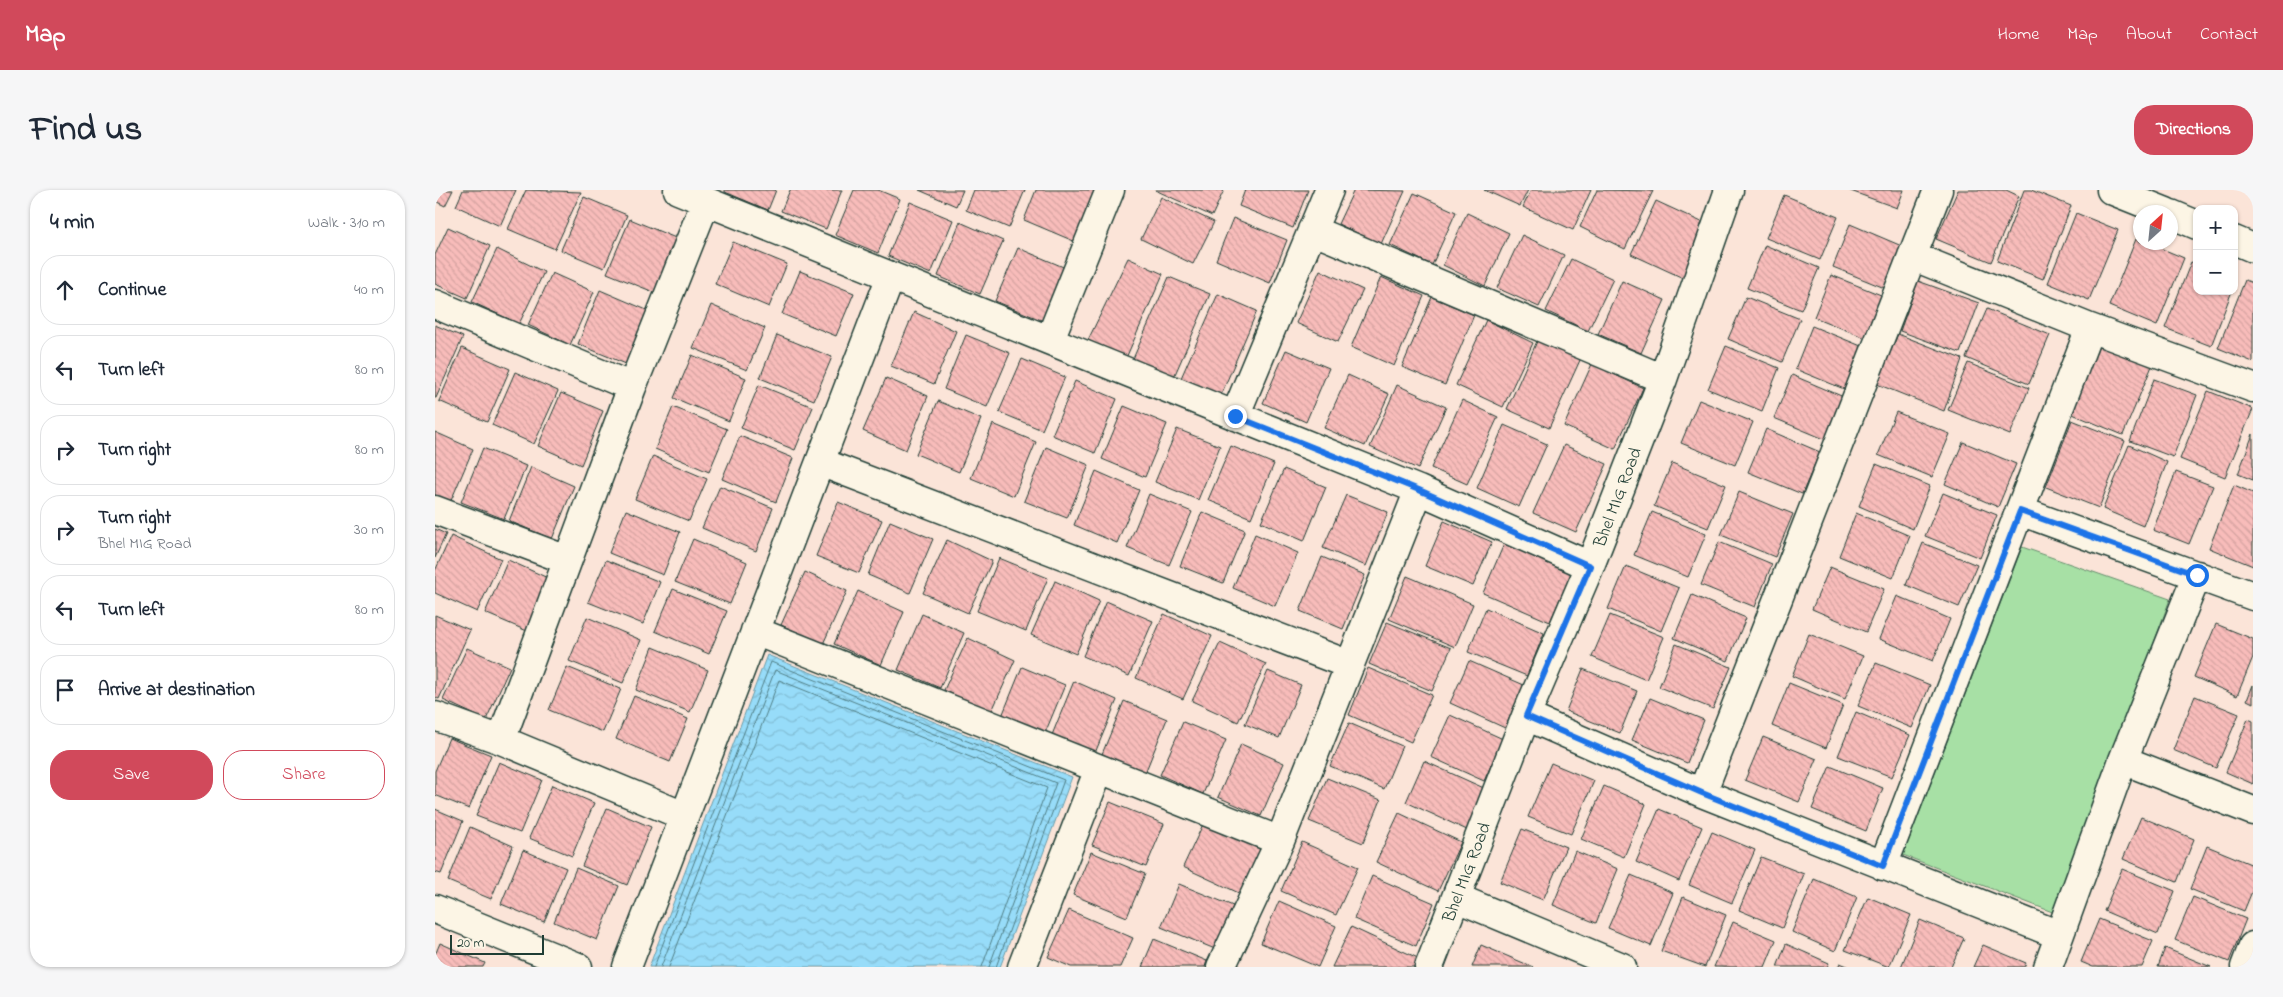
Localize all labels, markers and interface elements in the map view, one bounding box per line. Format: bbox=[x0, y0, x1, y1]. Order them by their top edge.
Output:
text: Map bbox=[25, 18, 66, 53]
text: Home bbox=[1998, 22, 2039, 48]
text: Map bbox=[2067, 22, 2098, 48]
text: About bbox=[2126, 22, 2172, 48]
text: Contact bbox=[2200, 22, 2258, 48]
text: Find us bbox=[30, 105, 142, 156]
button: Directions bbox=[2134, 105, 2253, 155]
north arrow bbox=[2133, 205, 2178, 250]
map controls bbox=[2193, 205, 2238, 295]
button: + bbox=[2193, 205, 2238, 250]
text: 4 min bbox=[50, 208, 94, 238]
text: Walk · 310 m bbox=[308, 211, 385, 235]
button: − bbox=[2193, 250, 2238, 295]
icon: ahead bbox=[51, 276, 79, 304]
text: Continue bbox=[98, 277, 166, 304]
text: 40 m bbox=[354, 278, 384, 302]
icon: left bbox=[51, 356, 79, 384]
text: Turn left bbox=[98, 357, 165, 384]
text: 80 m bbox=[355, 358, 384, 382]
route end bbox=[1224, 405, 1247, 428]
icon: right bbox=[51, 436, 79, 464]
text: Turn right bbox=[98, 437, 171, 464]
text: 80 m bbox=[355, 438, 384, 462]
street label: Bhel MIG Road bbox=[1588, 444, 1650, 552]
text: Turn right bbox=[98, 505, 171, 532]
icon: right bbox=[51, 516, 79, 544]
text: 30 m bbox=[354, 518, 384, 542]
text: Bhel MIG Road bbox=[98, 532, 192, 556]
route start bbox=[2186, 564, 2209, 587]
icon: left bbox=[51, 596, 79, 624]
text: Turn left bbox=[98, 597, 165, 624]
text: 80 m bbox=[355, 598, 384, 622]
icon: arrive bbox=[51, 676, 79, 704]
text: Arrive at destination bbox=[98, 677, 255, 704]
button: Save bbox=[50, 750, 213, 800]
button: Share bbox=[223, 750, 385, 800]
street label: Bhel MIG Road bbox=[1437, 819, 1499, 927]
scale bar bbox=[450, 932, 544, 955]
text: 20 m bbox=[457, 933, 484, 954]

